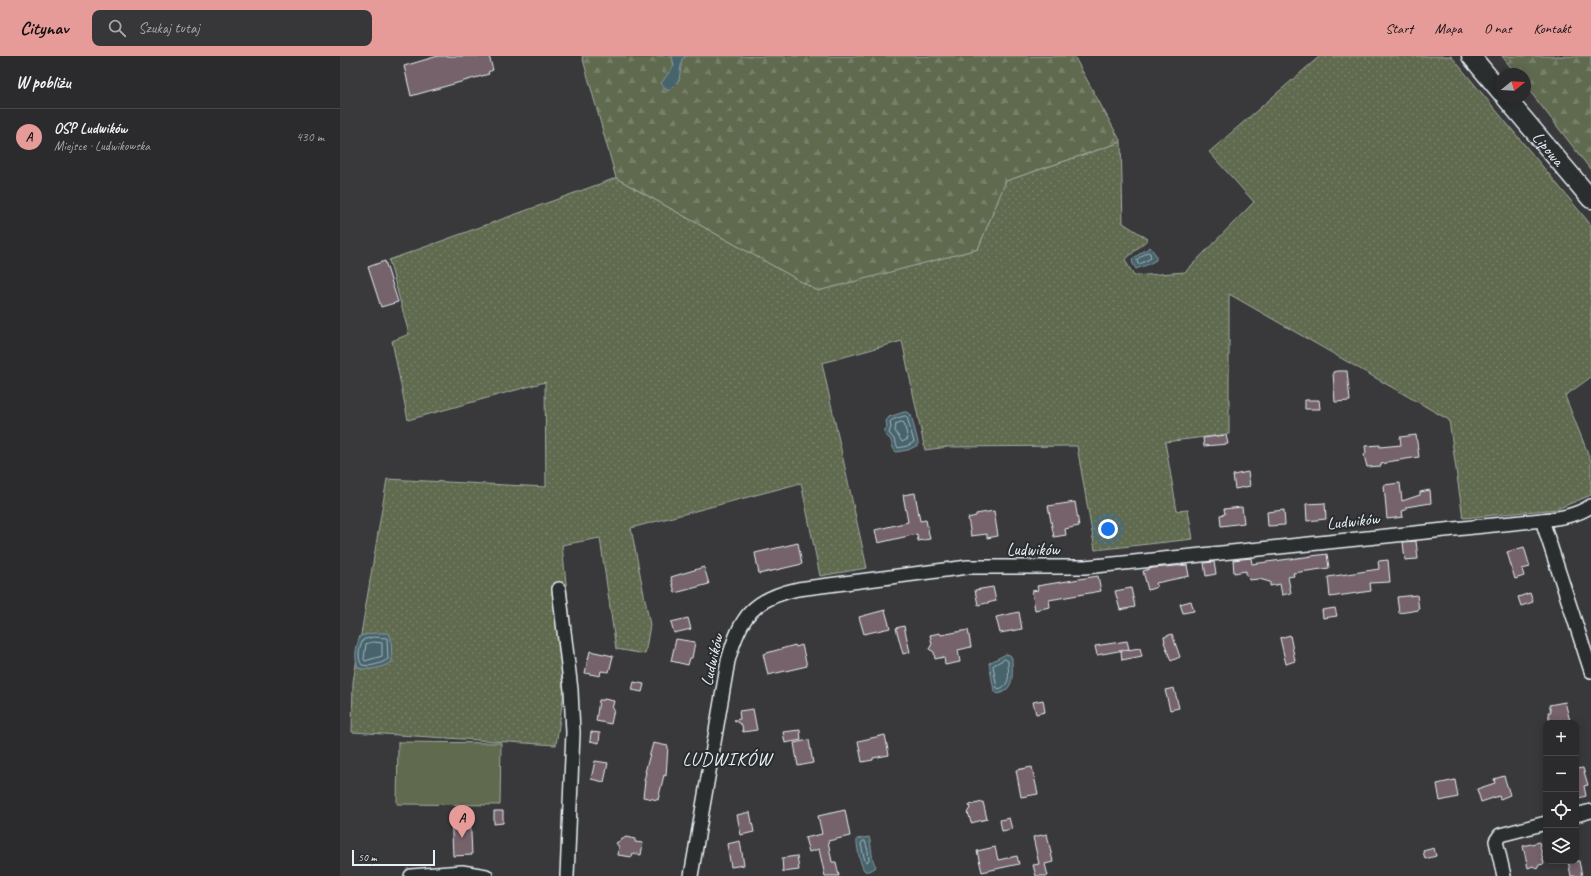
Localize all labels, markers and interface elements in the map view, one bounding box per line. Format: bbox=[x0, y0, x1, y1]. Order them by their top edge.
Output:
search box bbox=[92, 10, 372, 46]
text: Citynav bbox=[20, 16, 68, 40]
icon: search bbox=[106, 17, 128, 39]
text: Szukaj tutaj bbox=[138, 19, 200, 38]
text: Start bbox=[1385, 20, 1413, 37]
text: Mapa bbox=[1435, 20, 1462, 37]
text: O nas bbox=[1484, 20, 1511, 37]
text: Kontakt bbox=[1533, 20, 1571, 37]
north arrow bbox=[1495, 68, 1531, 104]
text: W pobliżu bbox=[16, 72, 71, 93]
text: OSP Ludwików bbox=[54, 119, 127, 138]
street label: Lipowa bbox=[1528, 127, 1570, 172]
text: A bbox=[26, 129, 32, 145]
text: 430 m bbox=[296, 129, 324, 145]
text: Miejsce · Ludwikowska bbox=[54, 138, 150, 154]
street label: Ludwików bbox=[1326, 508, 1381, 534]
your location bbox=[1098, 519, 1118, 539]
street label: Ludwików bbox=[1007, 539, 1060, 560]
street label: Ludwików bbox=[696, 631, 728, 688]
map controls bbox=[1543, 720, 1579, 864]
button: + bbox=[1543, 720, 1579, 756]
district label: LUDWIKÓW bbox=[682, 747, 774, 771]
button: − bbox=[1543, 756, 1579, 792]
button: locate bbox=[1543, 792, 1579, 828]
pin: A bbox=[449, 805, 475, 838]
button: layers bbox=[1543, 828, 1579, 864]
scale bar bbox=[352, 848, 435, 867]
text: 50 m bbox=[358, 850, 377, 864]

